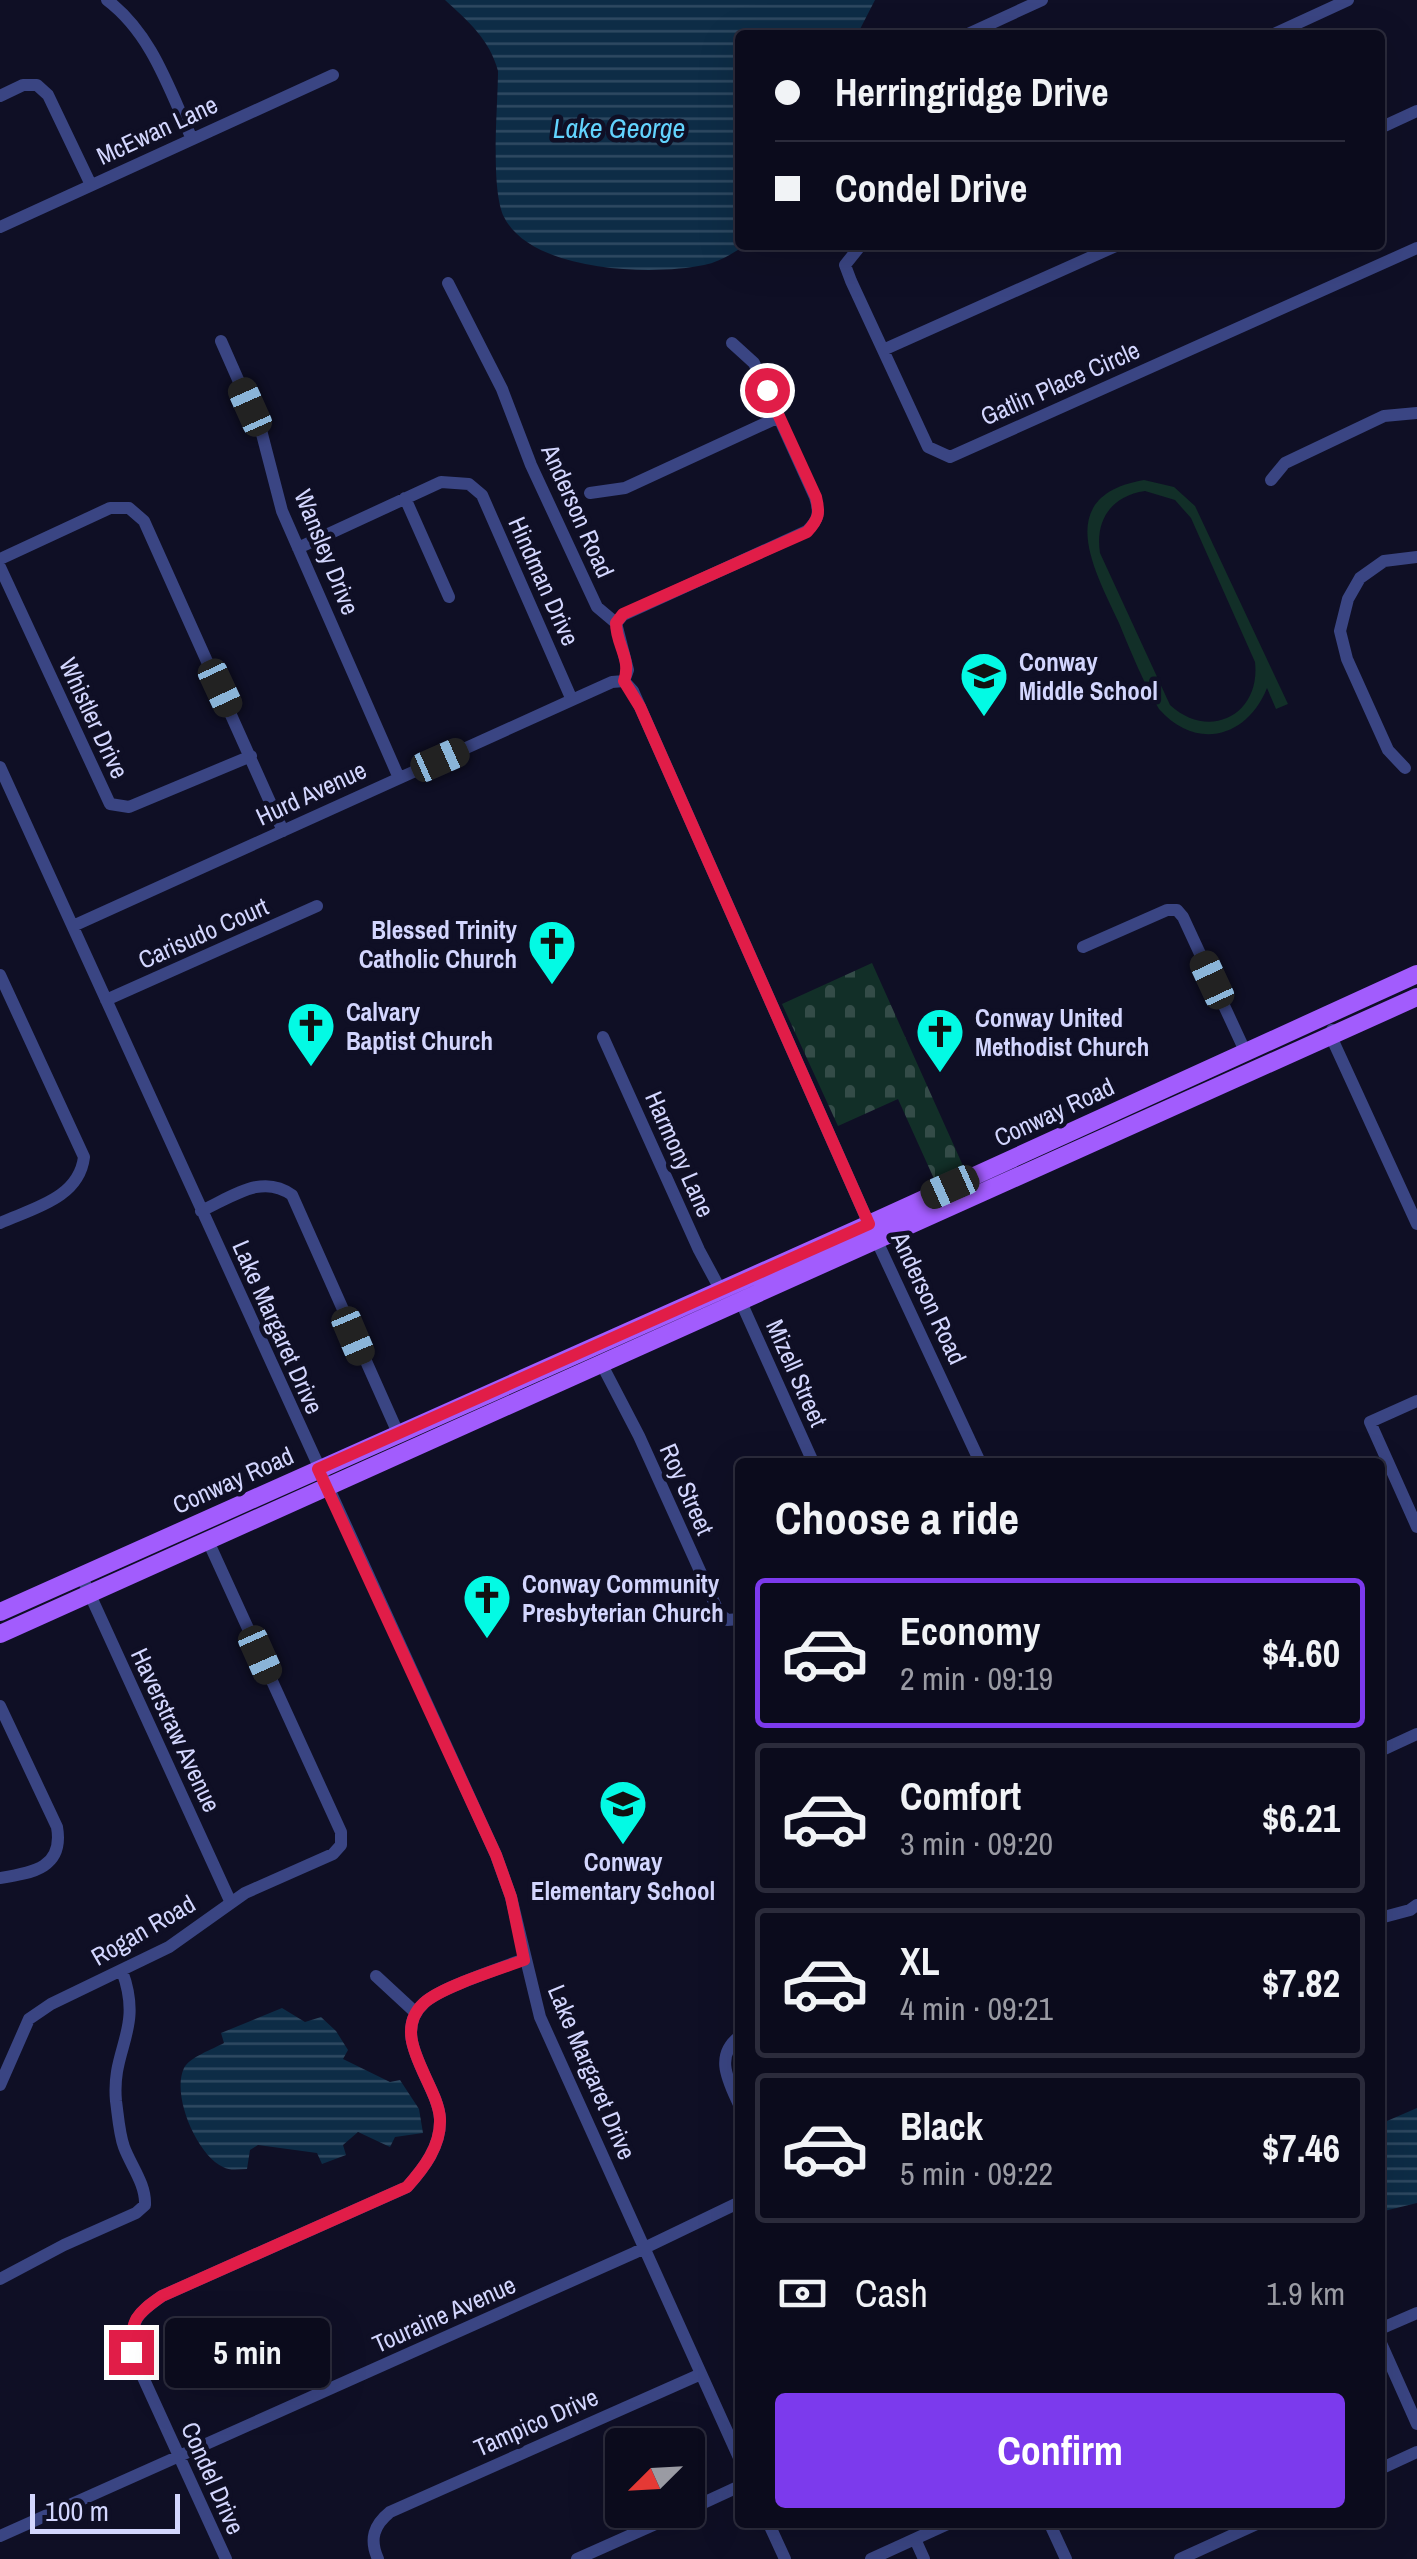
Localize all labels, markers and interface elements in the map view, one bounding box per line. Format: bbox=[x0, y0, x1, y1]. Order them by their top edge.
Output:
text: Herringridge Drive bbox=[835, 67, 1109, 118]
street label: McEwan Lane bbox=[91, 87, 223, 173]
water label: Lake George bbox=[553, 109, 685, 147]
text: Condel Drive bbox=[835, 163, 1027, 214]
street label: Gatlin Place Circle bbox=[975, 333, 1145, 433]
route start bbox=[745, 368, 790, 413]
car bbox=[224, 373, 276, 441]
street label: Anderson Road bbox=[533, 438, 623, 583]
street label: Wansley Drive bbox=[286, 484, 368, 620]
street label: Hindman Drive bbox=[500, 511, 588, 651]
place label: Conway Middle School bbox=[1019, 645, 1158, 708]
school or university icon: Conway Middle School bbox=[958, 650, 1010, 718]
street label: Whistler Drive bbox=[51, 652, 137, 784]
car bbox=[194, 654, 246, 722]
car bbox=[406, 734, 474, 786]
street label: Hurd Avenue bbox=[250, 753, 372, 833]
street label: Carisudo Court bbox=[133, 889, 274, 977]
place label: Blessed Trinity Catholic Church bbox=[359, 913, 518, 976]
church icon: Blessed Trinity Catholic Church bbox=[526, 918, 578, 986]
car bbox=[1186, 946, 1238, 1014]
place label: Calvary Baptist Church bbox=[346, 995, 493, 1058]
church icon: Calvary Baptist Church bbox=[285, 1000, 337, 1068]
place label: Conway United Methodist Church bbox=[975, 1001, 1149, 1064]
church icon: Conway United Methodist Church bbox=[914, 1006, 966, 1074]
street label: Conway Road bbox=[988, 1069, 1120, 1155]
street label: Harmony Lane bbox=[637, 1086, 723, 1222]
car bbox=[916, 1161, 984, 1213]
street label: Anderson Road bbox=[883, 1225, 975, 1370]
street label: Lake Margaret Drive bbox=[224, 1235, 332, 1419]
car bbox=[327, 1303, 379, 1369]
street label: Mizell Street bbox=[758, 1314, 836, 1432]
street label: Conway Road bbox=[167, 1438, 299, 1522]
street label: Roy Street bbox=[652, 1438, 722, 1540]
text: Choose a ride bbox=[775, 1487, 1019, 1548]
place label: Conway Community Presbyterian Church bbox=[522, 1567, 724, 1630]
church icon: Conway Community Presbyterian Church bbox=[461, 1572, 513, 1640]
text: Economy bbox=[900, 1606, 1040, 1657]
icon: car bbox=[780, 1608, 870, 1698]
car bbox=[234, 1621, 286, 1689]
text: $4.60 bbox=[1262, 1628, 1340, 1679]
street label: Haverstraw Avenue bbox=[123, 1642, 229, 1818]
text: 2 min · 09:19 bbox=[900, 1657, 1053, 1700]
text: Comfort bbox=[900, 1771, 1021, 1822]
icon: car bbox=[780, 1773, 870, 1863]
school or university icon: Conway Elementary School bbox=[597, 1778, 649, 1846]
text: $6.21 bbox=[1262, 1793, 1340, 1844]
text: 3 min · 09:20 bbox=[900, 1822, 1053, 1865]
place label: Conway Elementary School bbox=[531, 1845, 715, 1908]
street label: Rogan Road bbox=[85, 1887, 201, 1973]
text: XL bbox=[900, 1936, 940, 1987]
icon: car bbox=[780, 1938, 870, 2028]
text: $7.82 bbox=[1262, 1958, 1340, 2009]
street label: Lake Margaret Drive bbox=[540, 1979, 644, 2165]
text: 4 min · 09:21 bbox=[900, 1987, 1053, 2030]
text: Black bbox=[900, 2101, 983, 2152]
icon: car bbox=[780, 2103, 870, 2193]
text: $7.46 bbox=[1262, 2123, 1340, 2174]
text: 5 min · 09:22 bbox=[900, 2152, 1053, 2195]
icon: cash bbox=[775, 2266, 830, 2321]
street label: Touraine Avenue bbox=[367, 2267, 521, 2361]
text: Cash bbox=[855, 2268, 928, 2319]
text: 1.9 km bbox=[1266, 2272, 1345, 2315]
callout: 5 min bbox=[166, 2317, 331, 2387]
route end bbox=[109, 2330, 154, 2375]
text: 5 min bbox=[213, 2331, 282, 2374]
street label: Tampico Drive bbox=[469, 2380, 603, 2464]
button: Confirm bbox=[775, 2393, 1345, 2508]
street label: Condel Drive bbox=[173, 2416, 253, 2540]
north arrow bbox=[605, 2428, 705, 2528]
map controls bbox=[605, 2428, 705, 2528]
scale bar bbox=[30, 2489, 180, 2534]
text: 100 m bbox=[45, 2492, 109, 2530]

